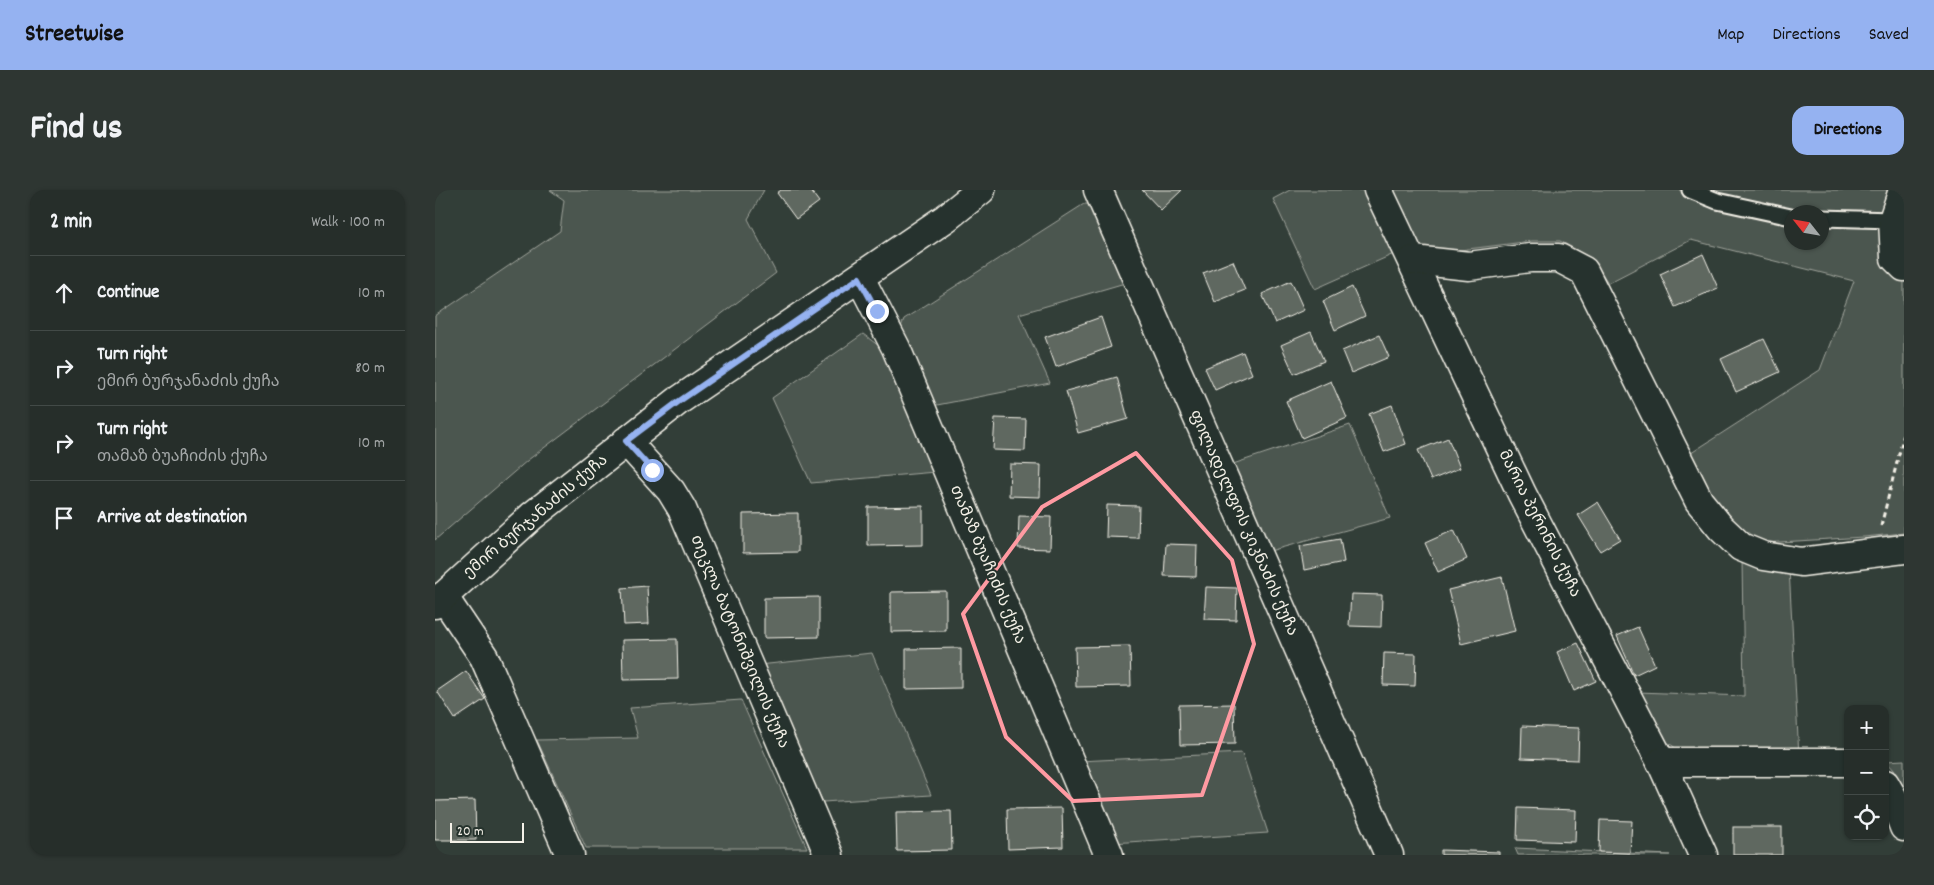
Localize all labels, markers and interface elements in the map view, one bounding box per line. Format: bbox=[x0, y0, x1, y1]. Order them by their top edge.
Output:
text: Streetwise bbox=[25, 18, 124, 52]
text: Map bbox=[1717, 23, 1744, 48]
text: Directions bbox=[1772, 23, 1841, 48]
text: Saved bbox=[1869, 23, 1909, 48]
text: Find us bbox=[30, 105, 122, 155]
button: Directions bbox=[1792, 106, 1904, 155]
north arrow bbox=[1784, 205, 1829, 250]
text: 2 min bbox=[50, 208, 92, 238]
text: Walk · 100 m bbox=[311, 211, 385, 234]
icon: ahead bbox=[50, 279, 78, 307]
text: Continue bbox=[97, 280, 159, 307]
text: 10 m bbox=[358, 282, 385, 305]
route end bbox=[866, 300, 889, 323]
text: Turn right bbox=[97, 342, 168, 369]
icon: right bbox=[50, 354, 78, 382]
text: 80 m bbox=[355, 357, 385, 380]
text: ემირ ბურჯანაძის ქუჩა bbox=[97, 371, 280, 394]
street label: ფილადელფოს კიკნაძის ქუჩა bbox=[1183, 406, 1303, 640]
text: Turn right bbox=[97, 417, 168, 444]
icon: right bbox=[50, 429, 78, 457]
text: 10 m bbox=[358, 432, 385, 455]
text: თამაზ ბუაჩიძის ქუჩა bbox=[97, 446, 268, 469]
street label: მარია პერინის ქუჩა bbox=[1492, 446, 1586, 602]
street label: ემირ ბურჯანაძის ქუჩა bbox=[459, 450, 613, 584]
route start bbox=[641, 459, 664, 482]
street label: თამაზ ბუაჩიძის ქუჩა bbox=[943, 482, 1031, 648]
icon: arrive bbox=[50, 504, 78, 532]
text: Arrive at destination bbox=[97, 505, 247, 532]
street label: თეკლა ბატონიშვილის ქუჩა bbox=[684, 532, 794, 752]
map controls bbox=[1844, 705, 1889, 840]
button: + bbox=[1844, 705, 1889, 750]
button: − bbox=[1844, 750, 1889, 795]
button: locate bbox=[1844, 795, 1889, 840]
scale bar bbox=[450, 820, 524, 843]
text: 20 m bbox=[457, 822, 484, 842]

